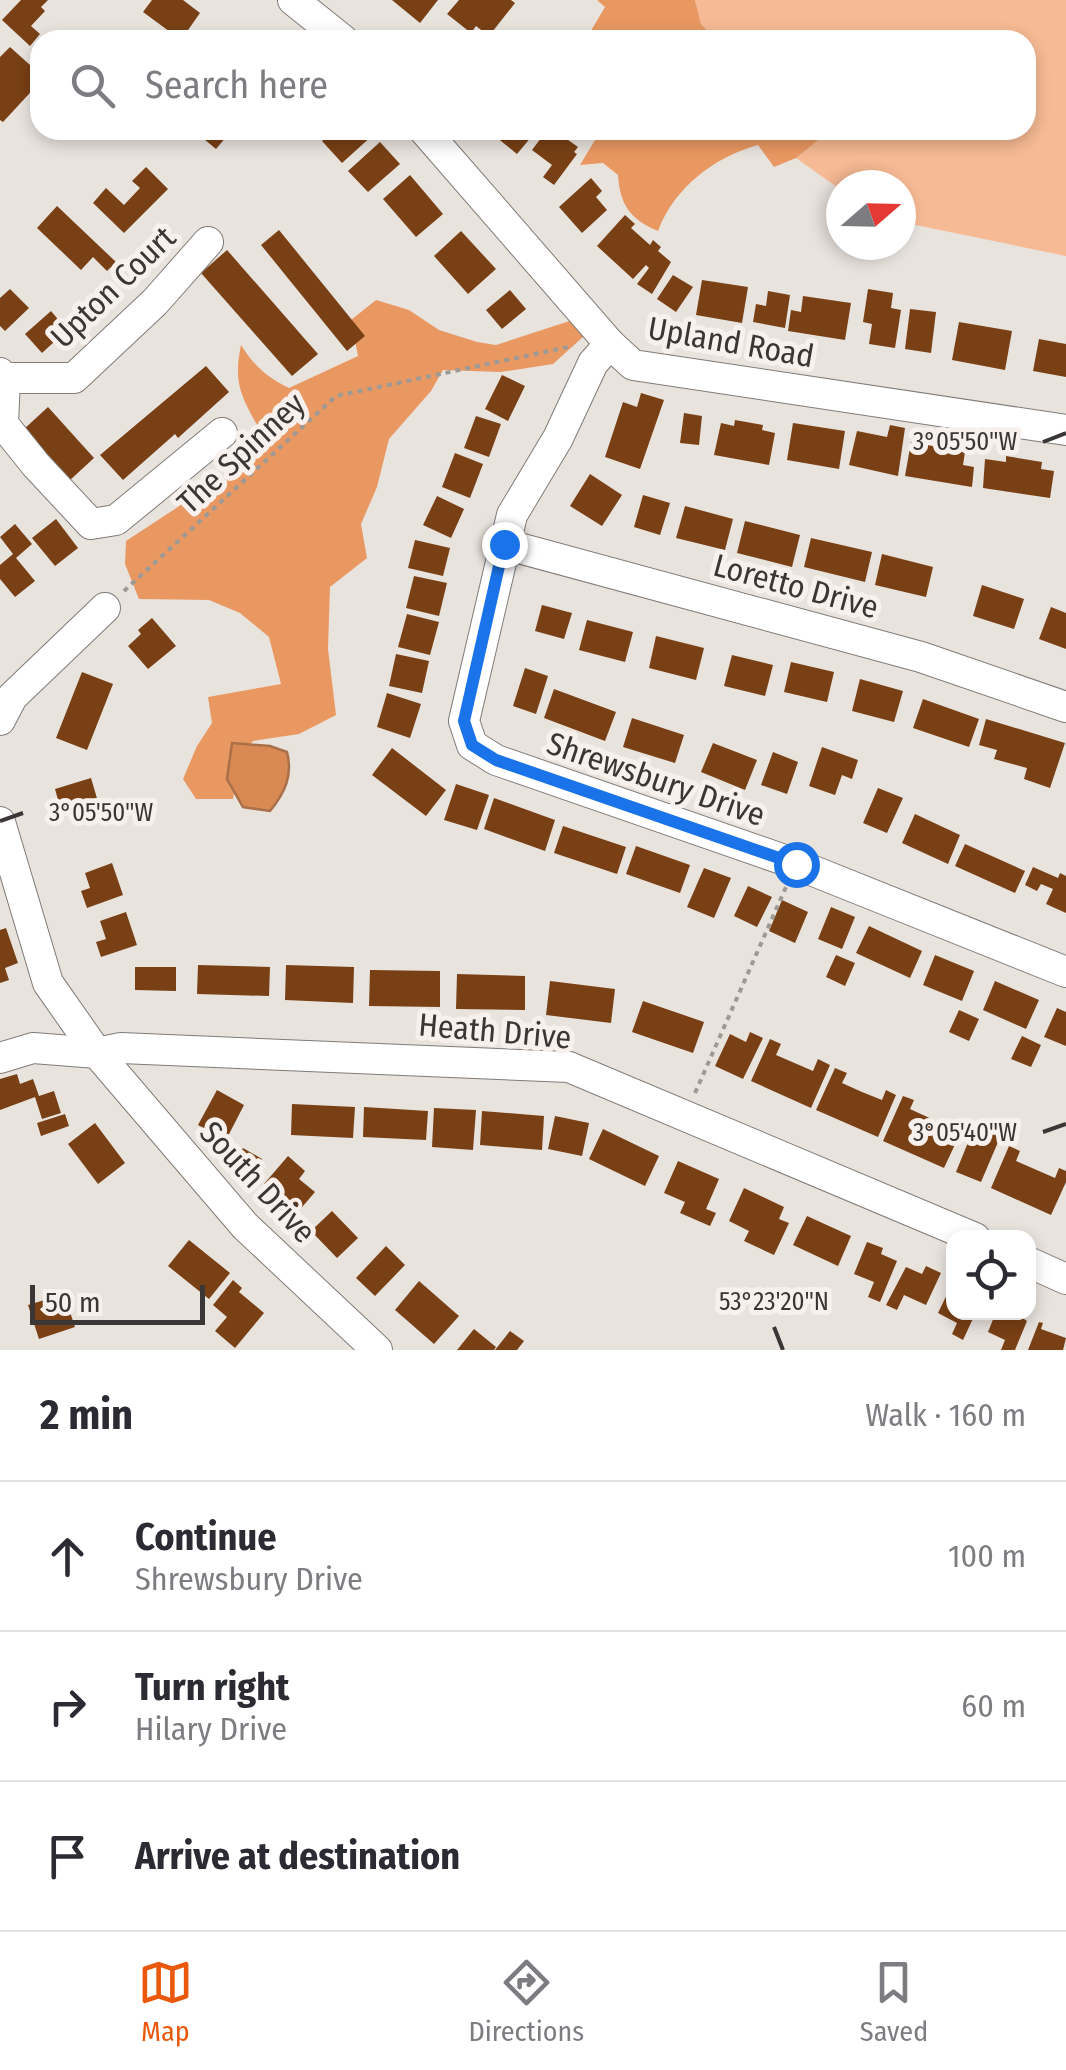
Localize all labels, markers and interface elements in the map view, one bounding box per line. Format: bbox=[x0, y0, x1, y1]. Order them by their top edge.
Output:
search box bbox=[30, 30, 1036, 140]
icon: search bbox=[65, 58, 120, 113]
text: Search here bbox=[145, 62, 328, 108]
north arrow bbox=[826, 170, 916, 260]
street label: Upton Court bbox=[43, 218, 183, 355]
street label: Upland Road bbox=[645, 309, 817, 375]
street label: The Spinney bbox=[170, 384, 313, 521]
text: 3°05'50"W bbox=[913, 427, 1017, 457]
route end bbox=[482, 522, 528, 568]
street label: Loretto Drive bbox=[709, 546, 883, 626]
street label: Shrewsbury Drive bbox=[542, 724, 770, 834]
text: 3°05'50"W bbox=[49, 798, 153, 828]
route start bbox=[774, 842, 820, 888]
street label: Heath Drive bbox=[417, 1005, 573, 1057]
street label: South Drive bbox=[192, 1113, 324, 1251]
text: 3°05'40"W bbox=[913, 1118, 1017, 1148]
map controls bbox=[946, 1230, 1036, 1320]
button: locate bbox=[946, 1230, 1036, 1320]
scale bar bbox=[30, 1280, 205, 1324]
text: 50 m bbox=[45, 1286, 101, 1319]
text: 53°23'20"N bbox=[719, 1287, 829, 1317]
text: 2 min bbox=[40, 1390, 133, 1440]
text: Walk · 160 m bbox=[865, 1396, 1026, 1434]
text: Continue bbox=[135, 1514, 276, 1560]
icon: ahead bbox=[40, 1529, 95, 1584]
text: 100 m bbox=[948, 1537, 1026, 1575]
text: Shrewsbury Drive bbox=[135, 1560, 363, 1598]
text: Turn right bbox=[135, 1664, 289, 1710]
icon: right bbox=[40, 1679, 95, 1734]
text: 60 m bbox=[961, 1687, 1026, 1725]
text: Hilary Drive bbox=[135, 1710, 287, 1748]
icon: arrive bbox=[40, 1829, 95, 1884]
text: Arrive at destination bbox=[135, 1833, 460, 1879]
tab: Map bbox=[138, 1955, 193, 2048]
tab: Directions bbox=[468, 1955, 584, 2048]
tab: Saved bbox=[860, 1955, 928, 2048]

